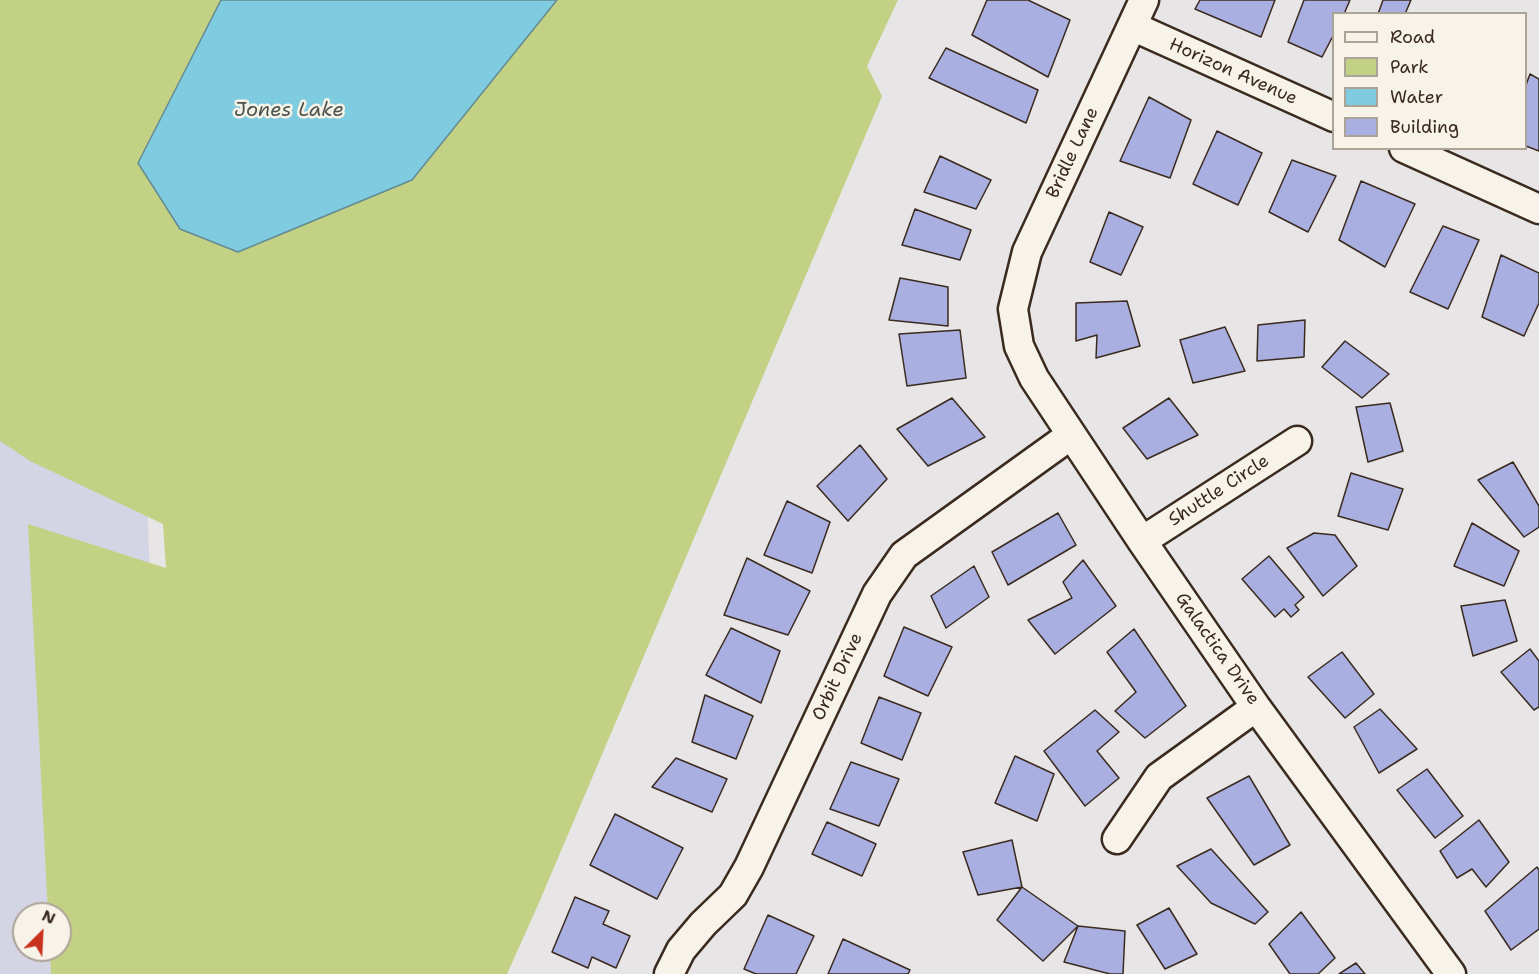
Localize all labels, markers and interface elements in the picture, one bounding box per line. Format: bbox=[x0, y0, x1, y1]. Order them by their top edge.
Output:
legend bbox=[1332, 12, 1527, 150]
text: Road bbox=[1390, 25, 1435, 49]
street label: Horizon Avenue bbox=[1166, 34, 1300, 110]
text: Park bbox=[1390, 55, 1429, 79]
text: Water bbox=[1390, 85, 1443, 109]
water label: Jones Lake bbox=[234, 99, 344, 123]
street label: Bridle Lane bbox=[1042, 104, 1104, 202]
text: Building bbox=[1390, 115, 1459, 139]
street label: Shuttle Circle bbox=[1165, 451, 1273, 531]
street label: Galactica Drive bbox=[1170, 589, 1264, 709]
street label: Orbit Drive bbox=[808, 630, 868, 724]
north arrow bbox=[12, 902, 72, 962]
text: N bbox=[39, 905, 59, 929]

